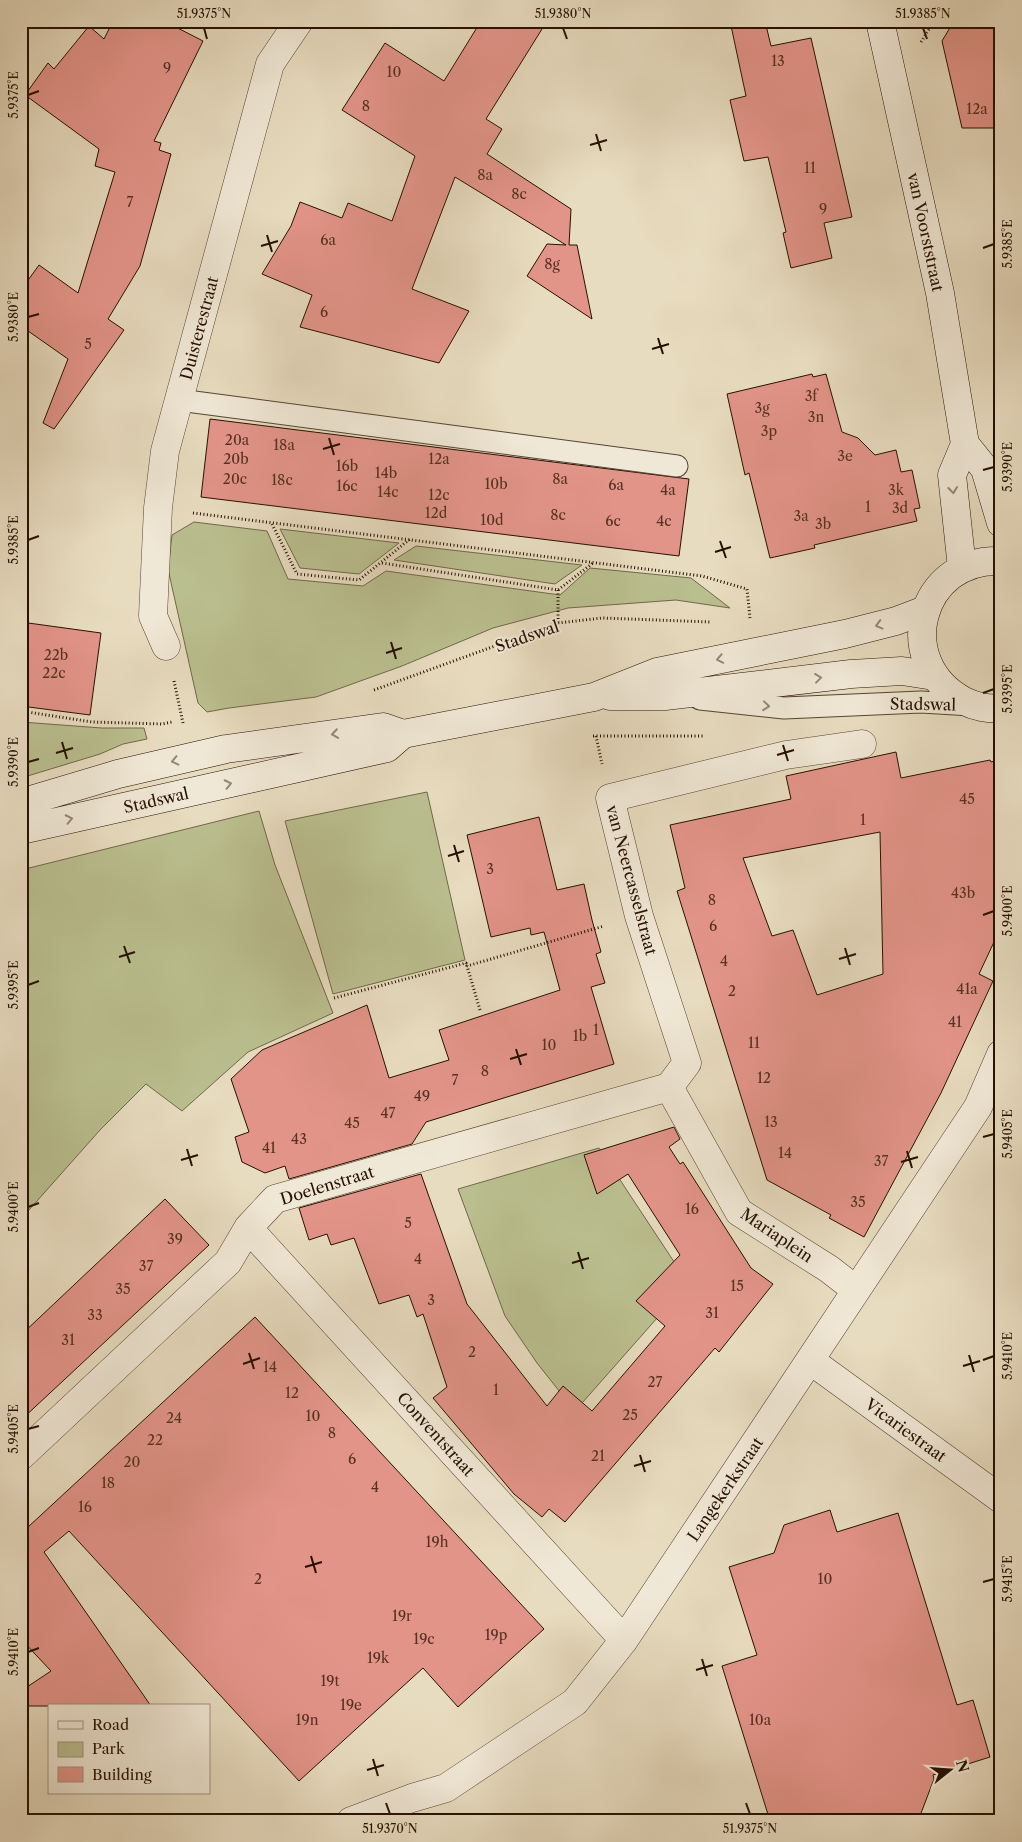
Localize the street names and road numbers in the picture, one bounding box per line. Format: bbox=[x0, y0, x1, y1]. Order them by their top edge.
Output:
street label: van Voorststraat bbox=[903, 170, 948, 294]
street label: Duisterestraat bbox=[176, 274, 223, 382]
street label: Stadswal bbox=[492, 616, 562, 656]
street label: Stadswal bbox=[890, 693, 957, 715]
street label: Stadswal bbox=[121, 783, 191, 817]
street label: van Neercasselstraat bbox=[602, 802, 662, 957]
street label: Doelenstraat bbox=[278, 1161, 377, 1209]
street label: Mariaplein bbox=[737, 1204, 817, 1266]
street label: Conventstraat bbox=[393, 1388, 479, 1480]
street label: Vicariestraat bbox=[861, 1393, 951, 1466]
street label: Langekerkstraat bbox=[683, 1433, 767, 1545]

